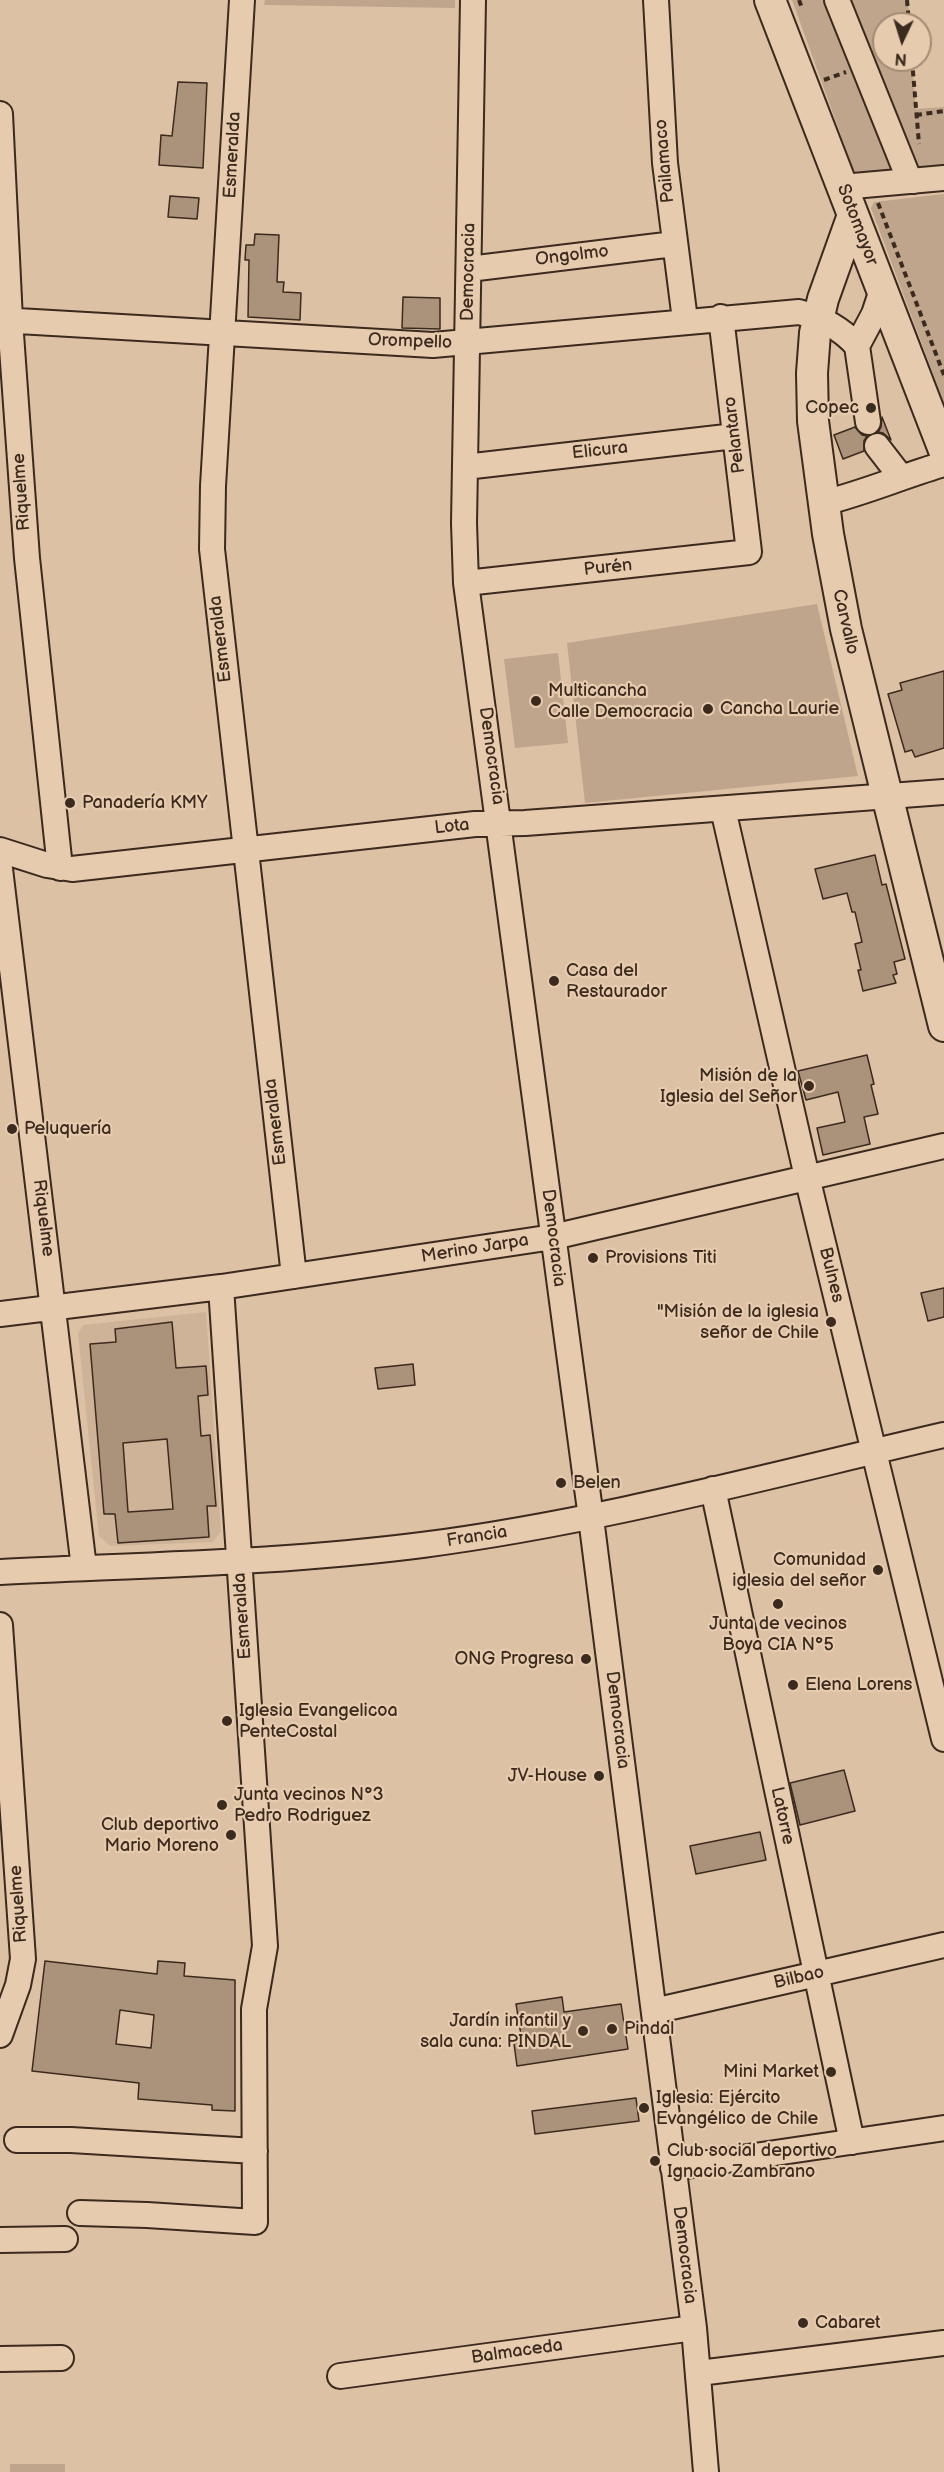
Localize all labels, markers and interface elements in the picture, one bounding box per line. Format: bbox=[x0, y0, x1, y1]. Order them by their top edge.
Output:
north arrow bbox=[872, 12, 932, 72]
text: N bbox=[894, 49, 908, 68]
street label: Esmeralda bbox=[220, 111, 246, 199]
street label: Pailamaco bbox=[651, 118, 679, 204]
street label: Sotomayor bbox=[832, 181, 882, 269]
street label: Democracia bbox=[457, 223, 481, 321]
street label: Ongolmo bbox=[534, 241, 610, 271]
street label: Orompello bbox=[368, 330, 452, 354]
street label: Pelantaro bbox=[720, 395, 750, 475]
place label: Copec bbox=[805, 397, 859, 419]
marker: Copec bbox=[864, 401, 878, 415]
street label: Elicura bbox=[571, 437, 629, 465]
street label: Riquelme bbox=[9, 452, 35, 532]
street label: Purén bbox=[583, 555, 633, 581]
street label: Carvallo bbox=[827, 587, 863, 657]
street label: Esmeralda bbox=[205, 594, 237, 684]
place label: Multicancha Calle Democracia bbox=[548, 680, 693, 722]
marker: Multicancha Calle Democracia bbox=[529, 694, 543, 708]
place label: Cancha Laurie bbox=[720, 698, 839, 720]
marker: Cancha Laurie bbox=[701, 702, 715, 716]
street label: Democracia bbox=[473, 706, 509, 806]
place label: Panadería KMY bbox=[82, 792, 208, 814]
marker: Panadería KMY bbox=[63, 796, 77, 810]
street label: Lota bbox=[433, 814, 471, 840]
place label: Casa del Restaurador bbox=[566, 960, 667, 1002]
marker: Casa del Restaurador bbox=[547, 974, 561, 988]
place label: Misión de la Iglesia del Señor bbox=[660, 1065, 797, 1108]
street label: Esmeralda bbox=[260, 1077, 292, 1167]
marker: Misión de la Iglesia del Señor bbox=[802, 1079, 816, 1093]
place label: Peluquería bbox=[24, 1118, 111, 1140]
marker: Peluquería bbox=[5, 1122, 19, 1136]
street label: Riquelme bbox=[28, 1178, 58, 1258]
street label: Democracia bbox=[536, 1188, 570, 1288]
street label: Merino Jarpa bbox=[420, 1230, 530, 1268]
street label: Bulnes bbox=[814, 1245, 848, 1305]
place label: Provisions Titi bbox=[605, 1247, 717, 1269]
marker: Provisions Titi bbox=[586, 1251, 600, 1265]
place label: "Misión de la iglesia señor de Chile bbox=[657, 1301, 819, 1344]
marker: "Misión de la iglesia señor de Chile bbox=[824, 1315, 838, 1329]
place label: Belen bbox=[573, 1472, 621, 1494]
marker: Belen bbox=[554, 1476, 568, 1490]
street label: Francia bbox=[445, 1522, 509, 1552]
place label: Comunidad iglesia del señor bbox=[732, 1549, 866, 1592]
marker: Comunidad iglesia del señor bbox=[871, 1563, 885, 1577]
street label: Esmeralda bbox=[229, 1572, 257, 1660]
marker: Junta de vecinos Boya CIA N°5 bbox=[771, 1597, 785, 1611]
place label: Junta de vecinos Boya CIA N°5 bbox=[709, 1613, 847, 1656]
place label: ONG Progresa bbox=[454, 1648, 574, 1670]
marker: ONG Progresa bbox=[579, 1652, 593, 1666]
street label: Democracia bbox=[600, 1670, 634, 1770]
place label: Elena Lorens bbox=[805, 1674, 913, 1696]
marker: Elena Lorens bbox=[786, 1678, 800, 1692]
place label: Iglesia Evangelicoa PenteCostal bbox=[239, 1700, 398, 1742]
marker: Iglesia Evangelicoa PenteCostal bbox=[220, 1714, 234, 1728]
place label: JV-House bbox=[508, 1765, 587, 1787]
marker: JV-House bbox=[592, 1769, 606, 1783]
place label: Junta vecinos N°3 Pedro Rodriguez bbox=[234, 1784, 384, 1826]
street label: Latorre bbox=[765, 1785, 799, 1847]
marker: Junta vecinos N°3 Pedro Rodriguez bbox=[215, 1798, 229, 1812]
place label: Club deportivo Mario Moreno bbox=[101, 1814, 219, 1856]
marker: Club deportivo Mario Moreno bbox=[224, 1828, 238, 1842]
street label: Riquelme bbox=[6, 1864, 32, 1944]
street label: Bilbao bbox=[772, 1962, 826, 1994]
place label: Jardín infantil y sala cuna: PINDAL bbox=[420, 2010, 571, 2052]
place label: Pindal bbox=[624, 2018, 674, 2040]
marker: Pindal bbox=[605, 2022, 619, 2036]
marker: Jardín infantil y sala cuna: PINDAL bbox=[576, 2024, 590, 2038]
place label: Mini Market bbox=[723, 2061, 819, 2083]
marker: Mini Market bbox=[824, 2065, 838, 2079]
place label: Iglesia: Ejército Evangélico de Chile bbox=[656, 2087, 818, 2130]
marker: Iglesia: Ejército Evangélico de Chile bbox=[637, 2101, 651, 2115]
place label: Club social deportivo Ignacio Zambrano bbox=[667, 2140, 837, 2182]
marker: Club social deportivo Ignacio Zambrano bbox=[648, 2154, 662, 2168]
street label: Democracia bbox=[667, 2205, 701, 2305]
place label: Cabaret bbox=[815, 2312, 881, 2334]
marker: Cabaret bbox=[796, 2316, 810, 2330]
street label: Balmaceda bbox=[470, 2335, 564, 2369]

